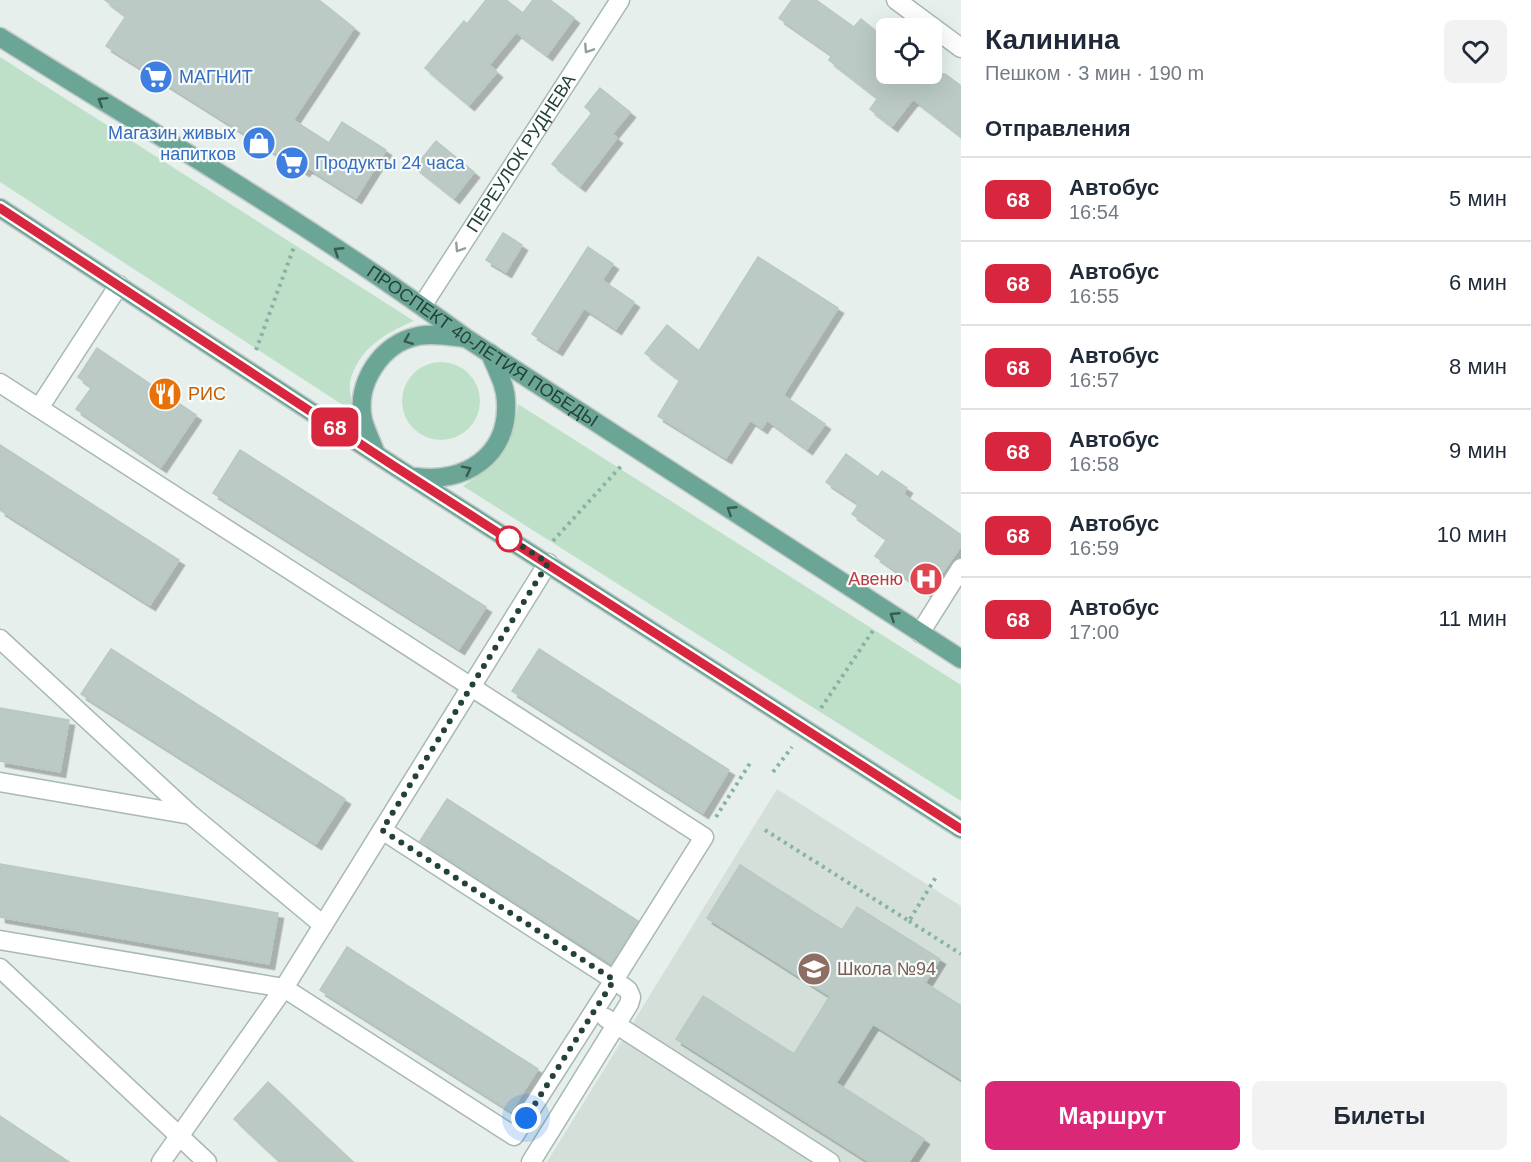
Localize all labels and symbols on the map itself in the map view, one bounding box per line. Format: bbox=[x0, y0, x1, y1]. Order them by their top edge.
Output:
one-way arrow bbox=[584, 42, 595, 53]
supermarket icon: МАГНИТ bbox=[138, 59, 174, 95]
place label: МАГНИТ bbox=[179, 67, 253, 87]
street label: ПЕРЕУЛОК РУДНЕВА bbox=[462, 70, 579, 236]
one-way arrow bbox=[98, 97, 108, 109]
place label: Магазин живых напитков bbox=[108, 123, 236, 164]
shop icon: Магазин живых напитков bbox=[241, 125, 277, 161]
supermarket icon: Продукты 24 часа bbox=[274, 145, 310, 181]
place label: Продукты 24 часа bbox=[315, 153, 466, 173]
one-way arrow bbox=[455, 242, 467, 252]
one-way arrow bbox=[333, 247, 344, 258]
street label: ПРОСПЕКТ 40-ЛЕТИЯ ПОБЕДЫ bbox=[363, 262, 601, 431]
one-way arrow bbox=[404, 333, 415, 345]
restaurant icon: РИС bbox=[147, 376, 183, 412]
place label: РИС bbox=[188, 384, 226, 404]
line badge: 68 bbox=[308, 408, 362, 446]
one-way arrow bbox=[461, 466, 472, 477]
one-way arrow bbox=[727, 506, 738, 517]
unlabelled marker bbox=[496, 526, 522, 552]
hospital icon: Авеню bbox=[908, 561, 944, 597]
place label: Авеню bbox=[848, 569, 903, 589]
one-way arrow bbox=[890, 612, 901, 623]
school or university icon: Школа №94 bbox=[796, 951, 832, 987]
place label: Школа №94 bbox=[837, 959, 936, 979]
your location bbox=[511, 1103, 541, 1133]

